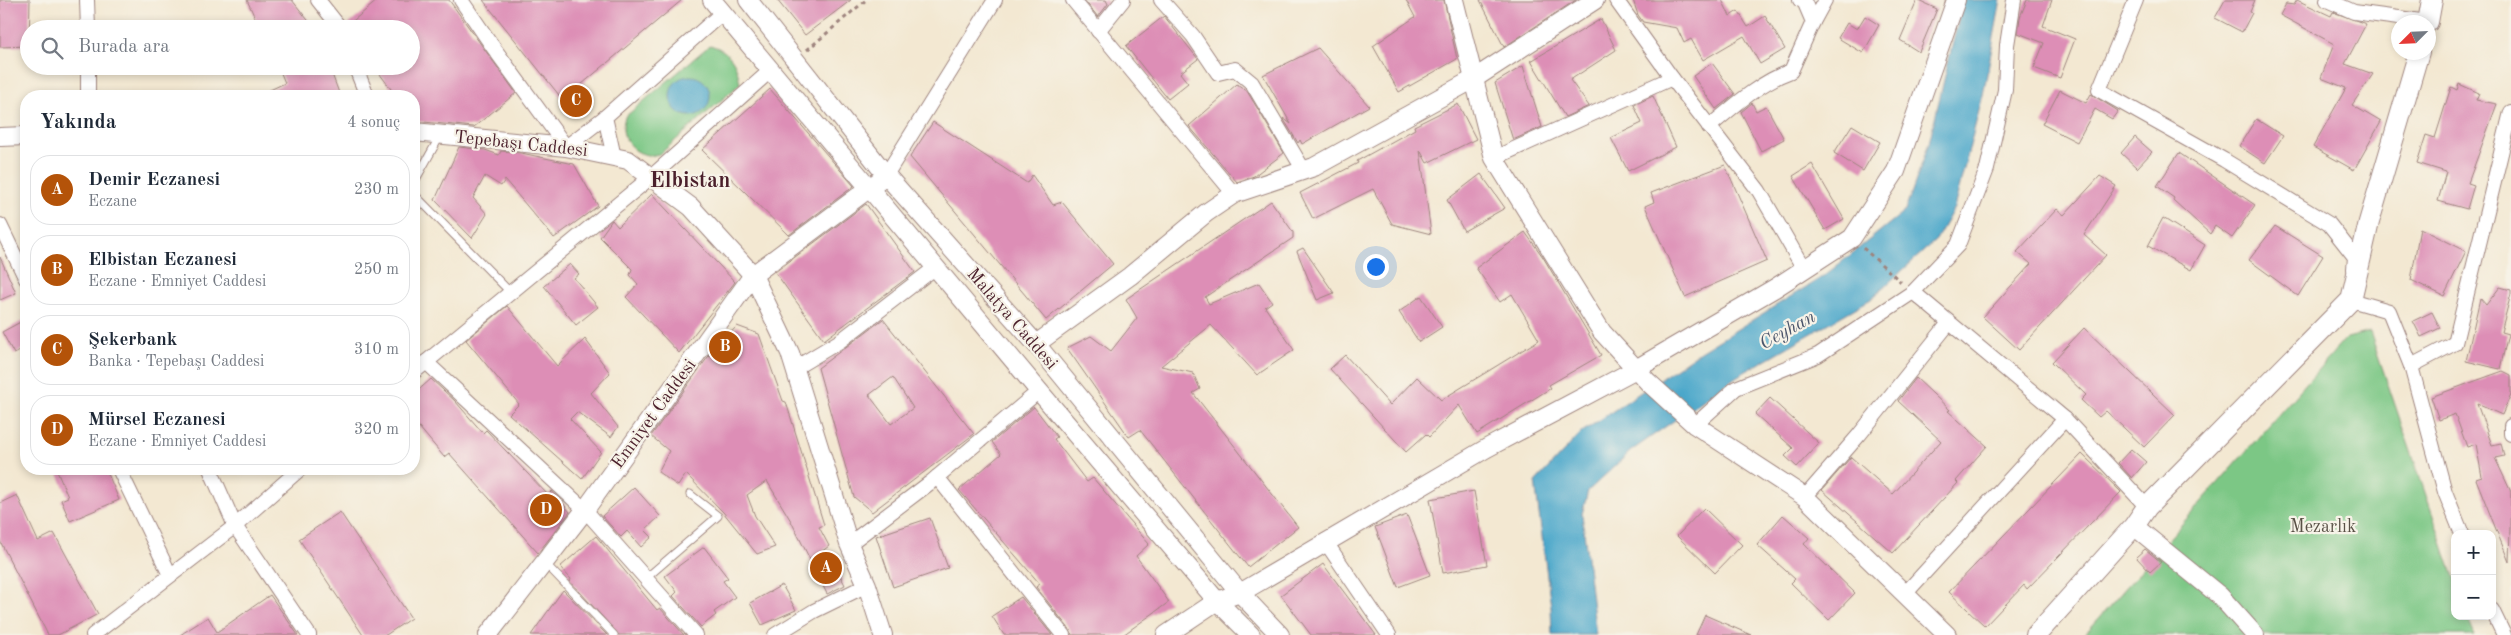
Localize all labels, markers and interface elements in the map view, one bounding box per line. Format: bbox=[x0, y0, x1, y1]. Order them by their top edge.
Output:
north arrow bbox=[2391, 15, 2436, 60]
search box bbox=[20, 20, 420, 75]
icon: search bbox=[38, 34, 66, 62]
text: Burada ara bbox=[78, 38, 170, 57]
pin: C bbox=[560, 82, 592, 120]
text: Yakında bbox=[40, 112, 116, 133]
text: 4 sonuç bbox=[347, 115, 400, 131]
street label: Tepebaşı Caddesi bbox=[453, 128, 589, 160]
district label: Elbistan bbox=[650, 170, 730, 192]
text: Demir Eczanesi bbox=[88, 171, 220, 190]
text: A bbox=[51, 182, 63, 198]
text: 230 m bbox=[354, 182, 399, 198]
text: Eczane bbox=[88, 194, 137, 210]
text: Elbistan Eczanesi bbox=[88, 251, 237, 270]
your location bbox=[1363, 254, 1389, 280]
text: B bbox=[51, 262, 63, 278]
text: 250 m bbox=[354, 262, 399, 278]
street label: Malatya Caddesi bbox=[963, 265, 1061, 373]
text: Eczane · Emniyet Caddesi bbox=[88, 274, 266, 290]
water label: Ceyhan bbox=[1757, 308, 1819, 354]
pin: B bbox=[709, 328, 741, 366]
text: Şekerbank bbox=[88, 331, 178, 350]
text: C bbox=[52, 342, 62, 358]
text: 310 m bbox=[354, 342, 399, 358]
text: Banka · Tepebaşı Caddesi bbox=[88, 354, 264, 370]
street label: Emniyet Caddesi bbox=[608, 356, 700, 472]
text: Mürsel Eczanesi bbox=[88, 411, 226, 430]
text: D bbox=[51, 422, 63, 438]
text: 320 m bbox=[354, 422, 399, 438]
text: Eczane · Emniyet Caddesi bbox=[88, 434, 266, 450]
pin: D bbox=[530, 491, 562, 529]
park label: Mezarlık bbox=[2290, 518, 2356, 536]
map controls bbox=[2451, 530, 2496, 620]
button: + bbox=[2451, 530, 2496, 575]
pin: A bbox=[810, 549, 842, 587]
button: − bbox=[2451, 575, 2496, 620]

